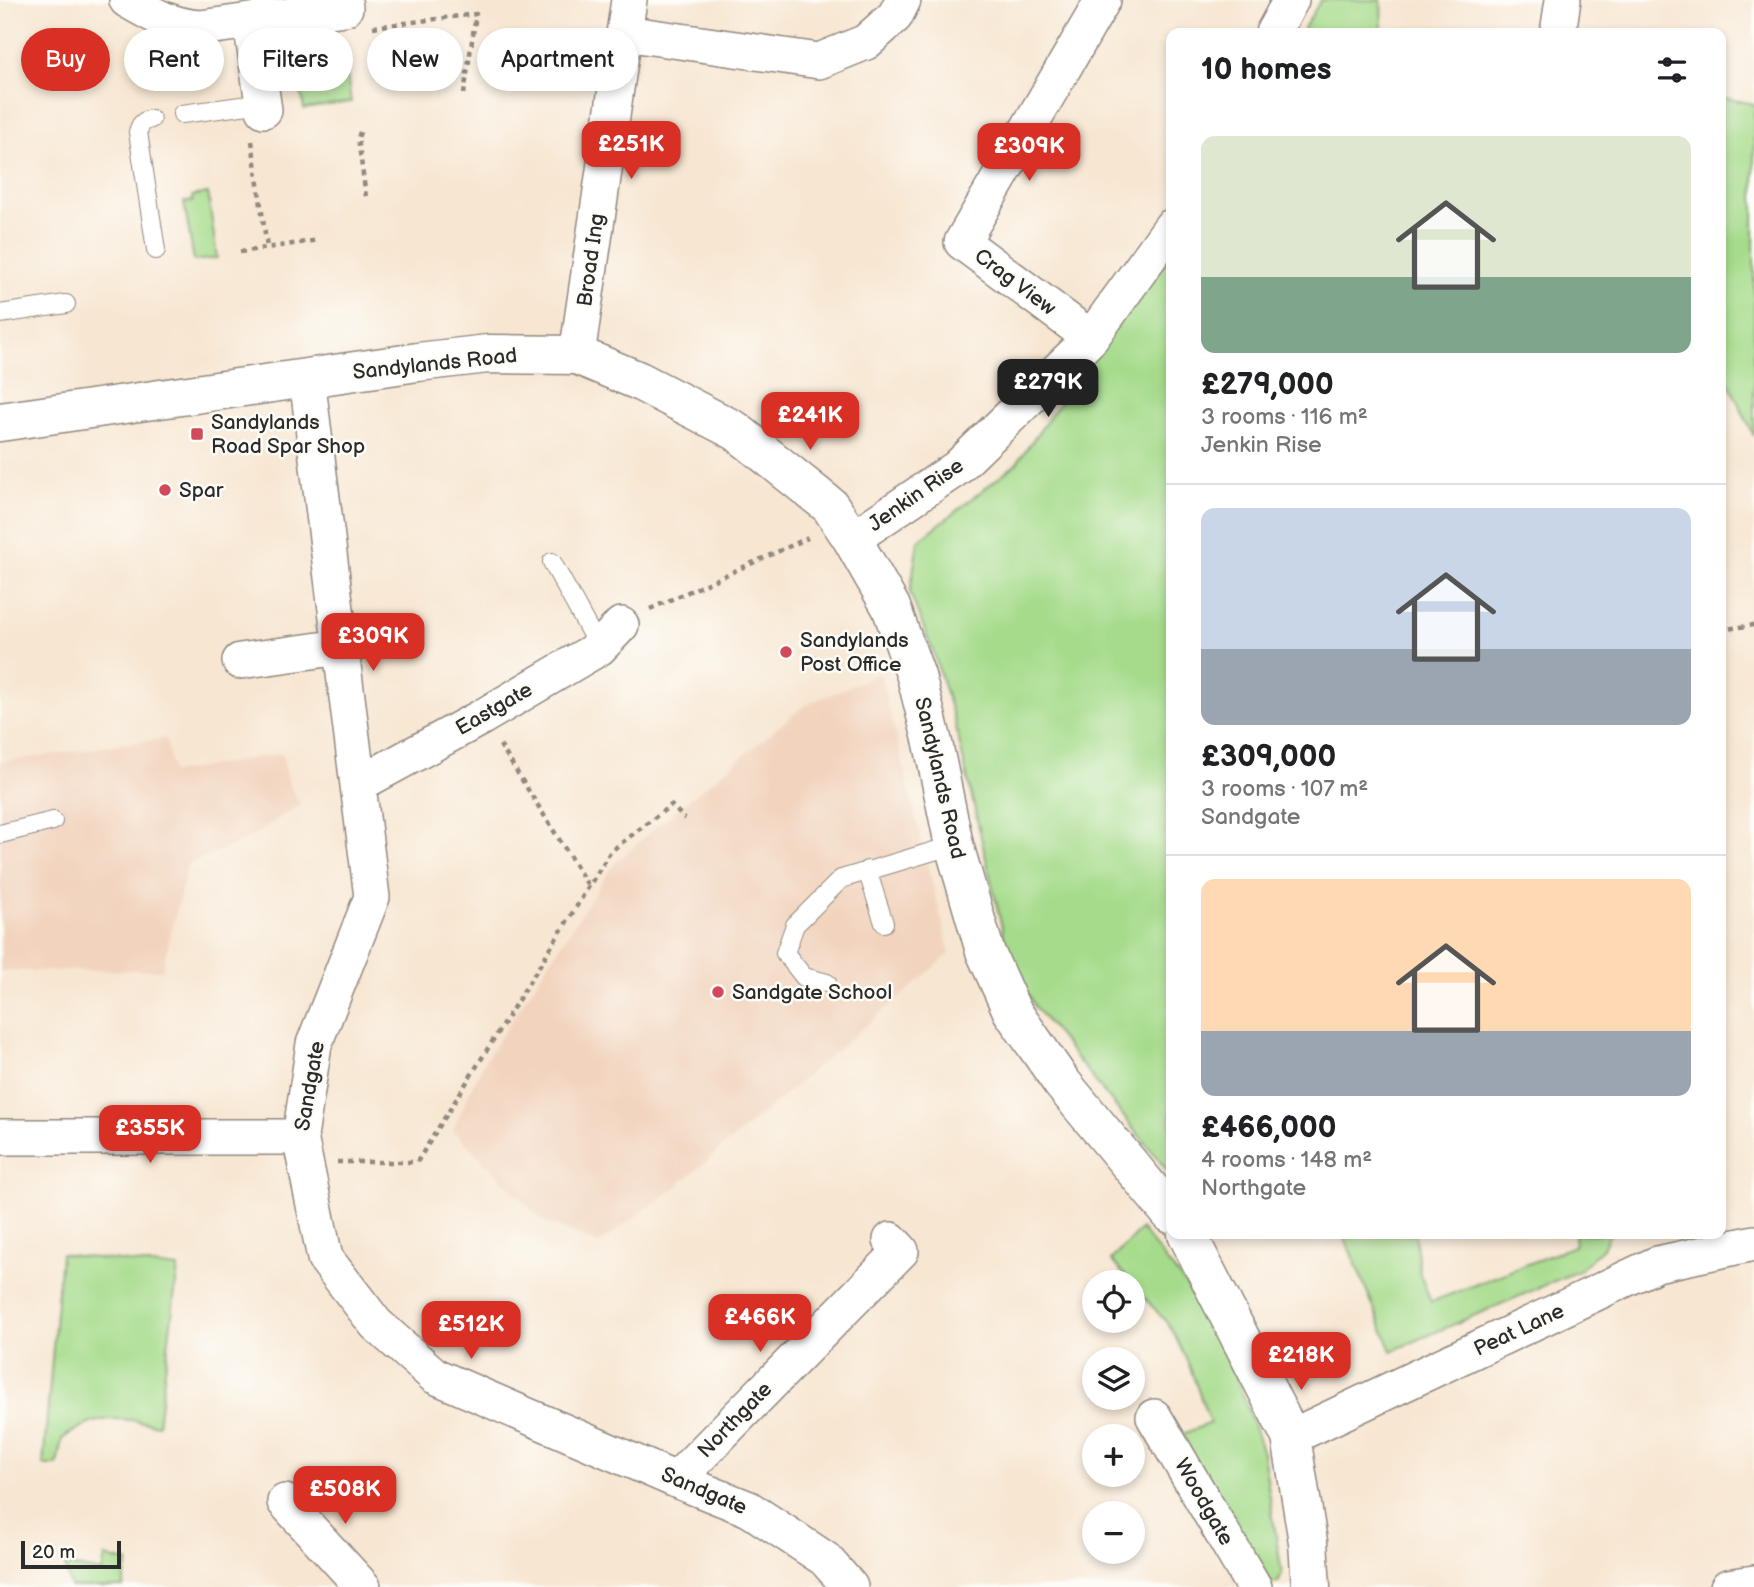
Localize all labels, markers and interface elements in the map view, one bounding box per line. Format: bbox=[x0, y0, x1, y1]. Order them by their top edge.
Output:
chip: Buy bbox=[21, 28, 110, 91]
chip: Rent bbox=[124, 28, 224, 91]
chip: Filters bbox=[238, 28, 353, 91]
chip: New bbox=[367, 28, 463, 91]
chip: Apartment bbox=[477, 28, 638, 91]
icon: filters bbox=[1653, 51, 1691, 89]
text: 10 homes bbox=[1201, 52, 1332, 88]
pin: £251K bbox=[582, 122, 680, 181]
pin: £309K bbox=[980, 124, 1078, 183]
text: £251K bbox=[598, 130, 664, 158]
text: £309K bbox=[993, 132, 1065, 160]
icon: home bbox=[1383, 182, 1509, 308]
street label: Broad Ing bbox=[572, 212, 610, 308]
street label: Crag View bbox=[969, 243, 1061, 321]
street label: Sandylands Road bbox=[352, 343, 518, 385]
pin: £279K bbox=[999, 360, 1097, 419]
text: £279,000 bbox=[1201, 367, 1334, 403]
text: £279K bbox=[1013, 368, 1083, 396]
pin: £241K bbox=[761, 392, 859, 452]
text: £241K bbox=[777, 401, 843, 429]
text: 3 rooms · 116 m² bbox=[1201, 403, 1368, 431]
place label: Sandylands Road Spar Shop bbox=[211, 410, 365, 459]
marker: Sandylands Road Spar Shop bbox=[189, 426, 205, 442]
text: Jenkin Rise bbox=[1201, 431, 1322, 459]
street label: Jenkin Rise bbox=[864, 453, 968, 537]
place label: Spar bbox=[179, 478, 224, 503]
marker: Spar bbox=[157, 482, 173, 498]
icon: home bbox=[1383, 554, 1509, 680]
pin: £309K bbox=[324, 614, 422, 673]
text: £309K bbox=[337, 622, 409, 650]
place label: Sandylands Post Office bbox=[800, 628, 909, 677]
marker: Sandylands Post Office bbox=[778, 644, 794, 660]
street label: Eastgate bbox=[451, 677, 537, 741]
street label: Sandylands Road bbox=[909, 695, 971, 861]
text: £309,000 bbox=[1201, 739, 1336, 775]
text: 3 rooms · 107 m² bbox=[1201, 775, 1368, 803]
text: Sandgate bbox=[1201, 803, 1300, 831]
icon: home bbox=[1383, 925, 1509, 1051]
place label: Sandgate School bbox=[732, 980, 892, 1005]
marker: Sandgate School bbox=[710, 984, 726, 1000]
street label: Sandgate bbox=[290, 1039, 330, 1133]
pin: £355K bbox=[101, 1106, 199, 1165]
text: £466,000 bbox=[1201, 1110, 1336, 1146]
text: £355K bbox=[115, 1114, 185, 1142]
text: 4 rooms · 148 m² bbox=[1201, 1146, 1372, 1174]
text: Northgate bbox=[1201, 1174, 1306, 1202]
map controls bbox=[1082, 1270, 1145, 1564]
button: locate bbox=[1082, 1270, 1145, 1333]
pin: £466K bbox=[711, 1294, 809, 1354]
street label: Peat Lane bbox=[1470, 1298, 1568, 1362]
pin: £512K bbox=[422, 1302, 520, 1361]
text: £466K bbox=[724, 1303, 796, 1331]
text: £512K bbox=[438, 1310, 504, 1338]
pin: £218K bbox=[1252, 1332, 1350, 1392]
text: £218K bbox=[1268, 1341, 1334, 1369]
button: layers bbox=[1082, 1347, 1145, 1410]
street label: Northgate bbox=[693, 1377, 777, 1463]
button: + bbox=[1082, 1424, 1145, 1487]
street label: Woodgate bbox=[1169, 1454, 1239, 1550]
street label: Sandgate bbox=[657, 1462, 751, 1520]
pin: £508K bbox=[296, 1466, 394, 1526]
text: £508K bbox=[309, 1475, 381, 1503]
button: − bbox=[1082, 1501, 1145, 1564]
scale bar bbox=[21, 1538, 121, 1570]
text: 20 m bbox=[32, 1541, 75, 1564]

